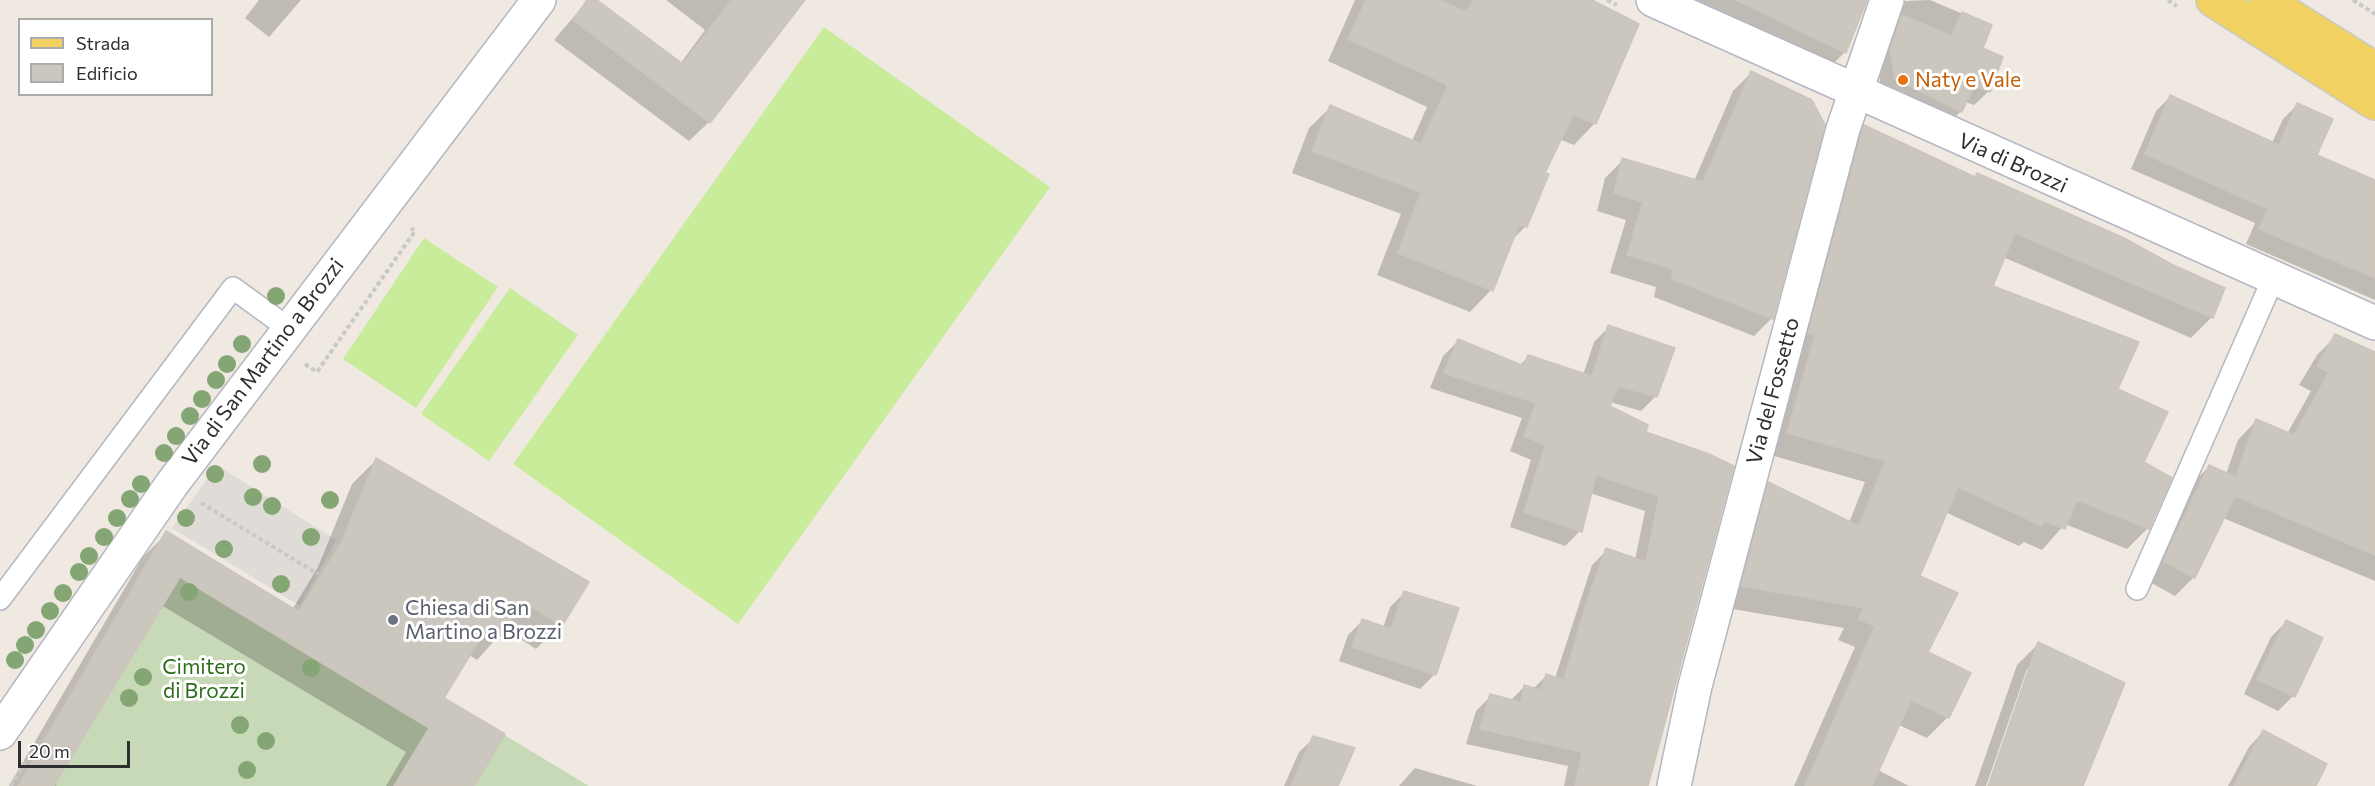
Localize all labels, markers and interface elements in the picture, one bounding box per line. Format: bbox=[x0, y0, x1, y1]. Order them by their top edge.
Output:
legend bbox=[18, 18, 213, 96]
text: Strada bbox=[76, 32, 130, 54]
text: Edificio bbox=[76, 62, 138, 84]
place label: Naty e Vale bbox=[1915, 67, 2021, 93]
marker: Naty e Vale bbox=[1896, 73, 1910, 87]
street label: Via di Brozzi bbox=[1955, 128, 2071, 198]
street label: Via di San Martino a Brozzi bbox=[177, 253, 349, 471]
street label: Via del Fossetto bbox=[1741, 315, 1805, 467]
place label: Chiesa di San Martino a Brozzi bbox=[405, 595, 562, 645]
marker: Chiesa di San Martino a Brozzi bbox=[386, 613, 400, 627]
park label: Cimitero di Brozzi bbox=[162, 654, 246, 704]
scale bar bbox=[21, 729, 134, 767]
text: 20 m bbox=[29, 740, 70, 762]

